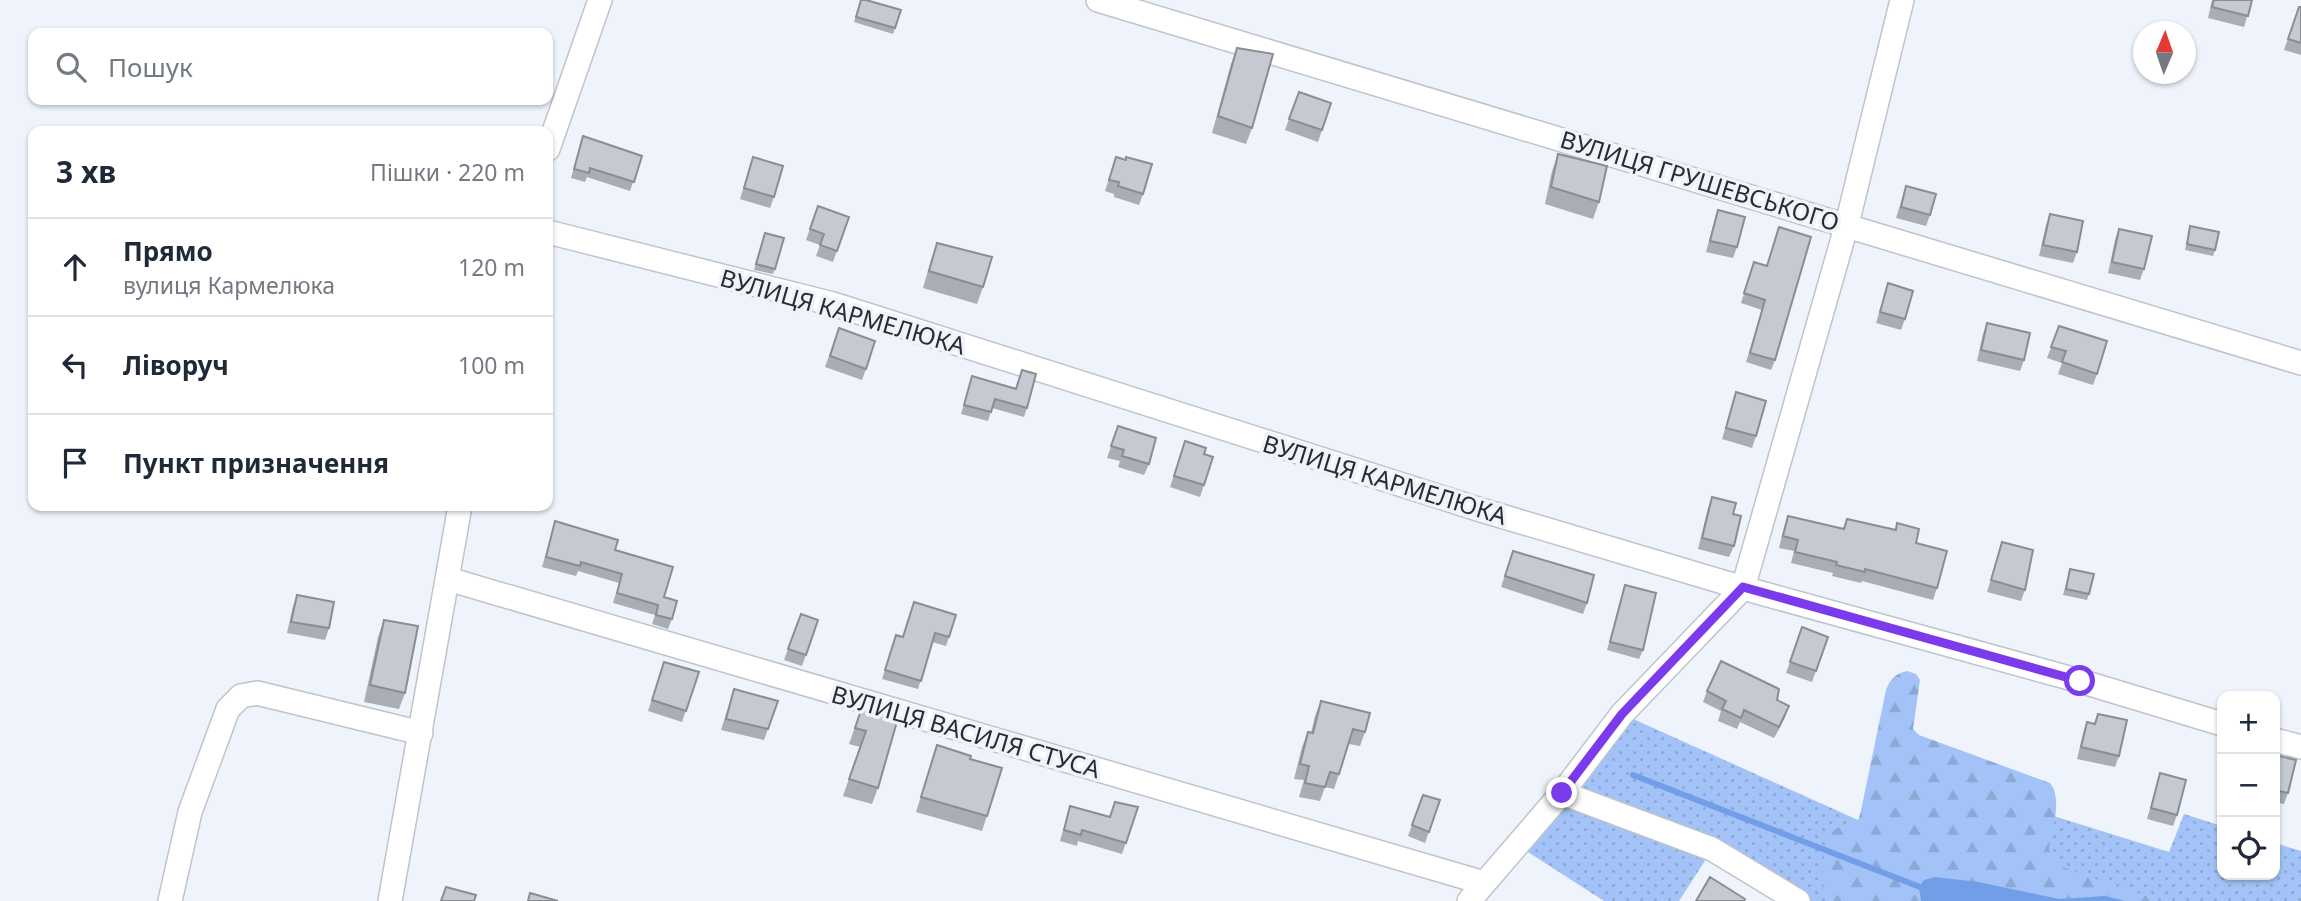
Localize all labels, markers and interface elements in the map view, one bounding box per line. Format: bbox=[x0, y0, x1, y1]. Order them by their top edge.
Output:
north arrow bbox=[2133, 21, 2196, 84]
search box bbox=[28, 28, 553, 105]
icon: search bbox=[52, 48, 90, 86]
text: Пошук bbox=[108, 49, 193, 85]
street label: ВУЛИЦЯ ГРУШЕВСЬКОГО bbox=[1557, 122, 1843, 238]
text: 3 хв bbox=[56, 151, 116, 192]
text: Пішки · 220 m bbox=[370, 156, 525, 188]
text: Прямо bbox=[123, 233, 213, 269]
icon: ahead bbox=[56, 248, 94, 286]
text: 120 m bbox=[458, 251, 525, 283]
street label: ВУЛИЦЯ КАРМЕЛЮКА bbox=[717, 260, 970, 362]
text: вулиця Кармелюка bbox=[123, 269, 335, 301]
icon: left bbox=[56, 346, 94, 384]
text: Ліворуч bbox=[123, 347, 229, 383]
text: 100 m bbox=[458, 349, 525, 381]
street label: ВУЛИЦЯ КАРМЕЛЮКА bbox=[1259, 426, 1512, 532]
icon: arrive bbox=[56, 444, 94, 482]
text: Пункт призначення bbox=[123, 445, 389, 481]
route start bbox=[2064, 665, 2095, 696]
street label: ВУЛИЦЯ ВАСИЛЯ СТУСА bbox=[828, 677, 1105, 785]
map controls bbox=[2217, 691, 2280, 880]
button: + bbox=[2217, 691, 2280, 754]
button: − bbox=[2217, 754, 2280, 817]
route end bbox=[1546, 777, 1577, 808]
button: locate bbox=[2217, 817, 2280, 880]

